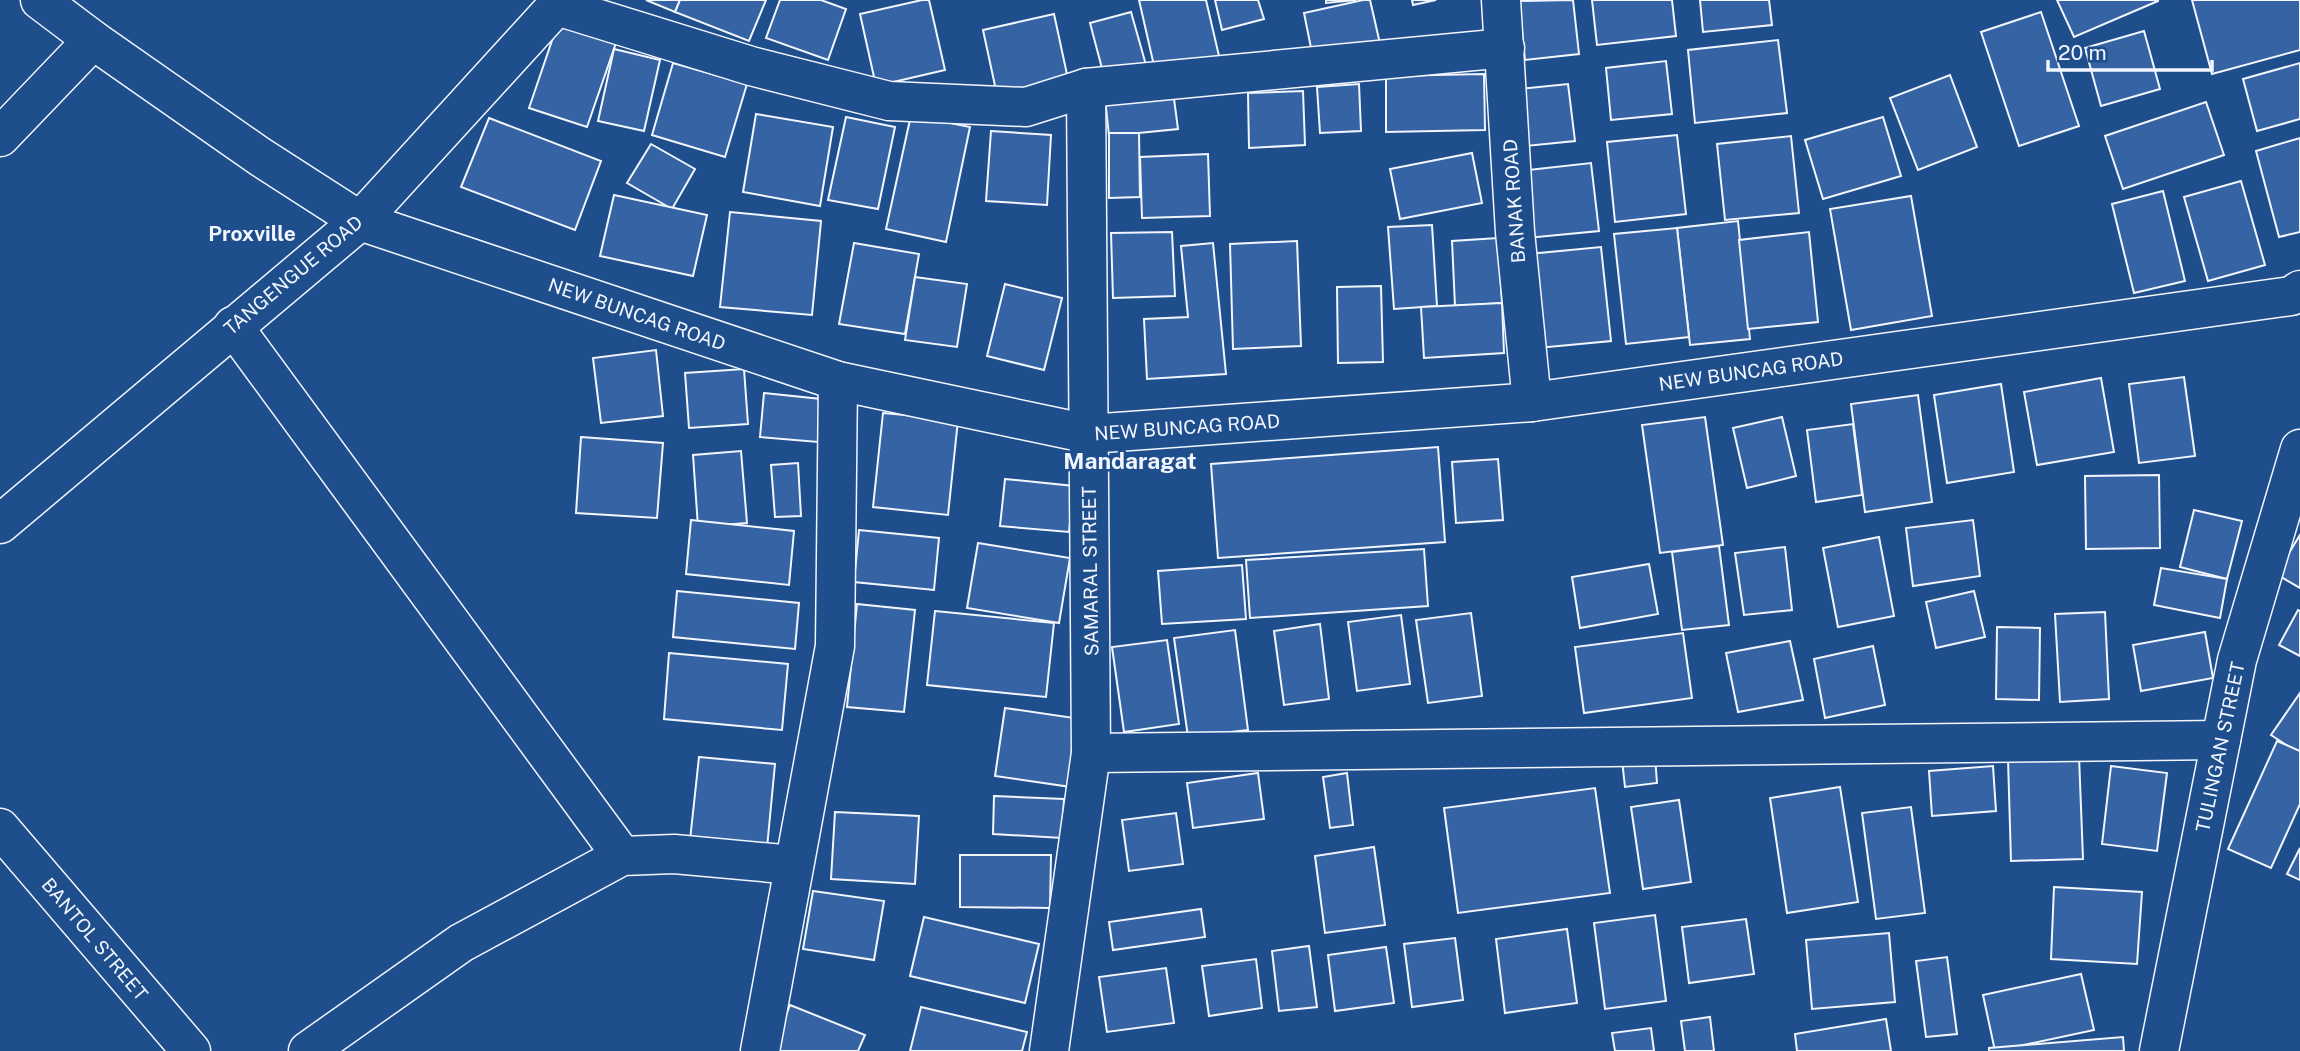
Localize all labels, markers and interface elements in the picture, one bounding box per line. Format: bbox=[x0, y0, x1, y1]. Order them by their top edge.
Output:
scale bar bbox=[2048, 28, 2212, 72]
text: 20 m bbox=[2058, 40, 2107, 65]
street label: BANAK ROAD bbox=[1499, 138, 1529, 264]
street label: TANGENGUE ROAD bbox=[219, 211, 367, 339]
district label: Proxville bbox=[208, 221, 296, 246]
street label: NEW BUNCAG ROAD bbox=[545, 273, 729, 355]
street label: NEW BUNCAG ROAD bbox=[1657, 347, 1845, 395]
street label: NEW BUNCAG ROAD bbox=[1093, 410, 1281, 444]
district label: Mandaragat bbox=[1063, 447, 1197, 474]
street label: SAMARAL STREET bbox=[1078, 486, 1102, 656]
street label: TULINGAN STREET bbox=[2191, 660, 2249, 834]
street label: BANTOL STREET bbox=[37, 873, 153, 1005]

